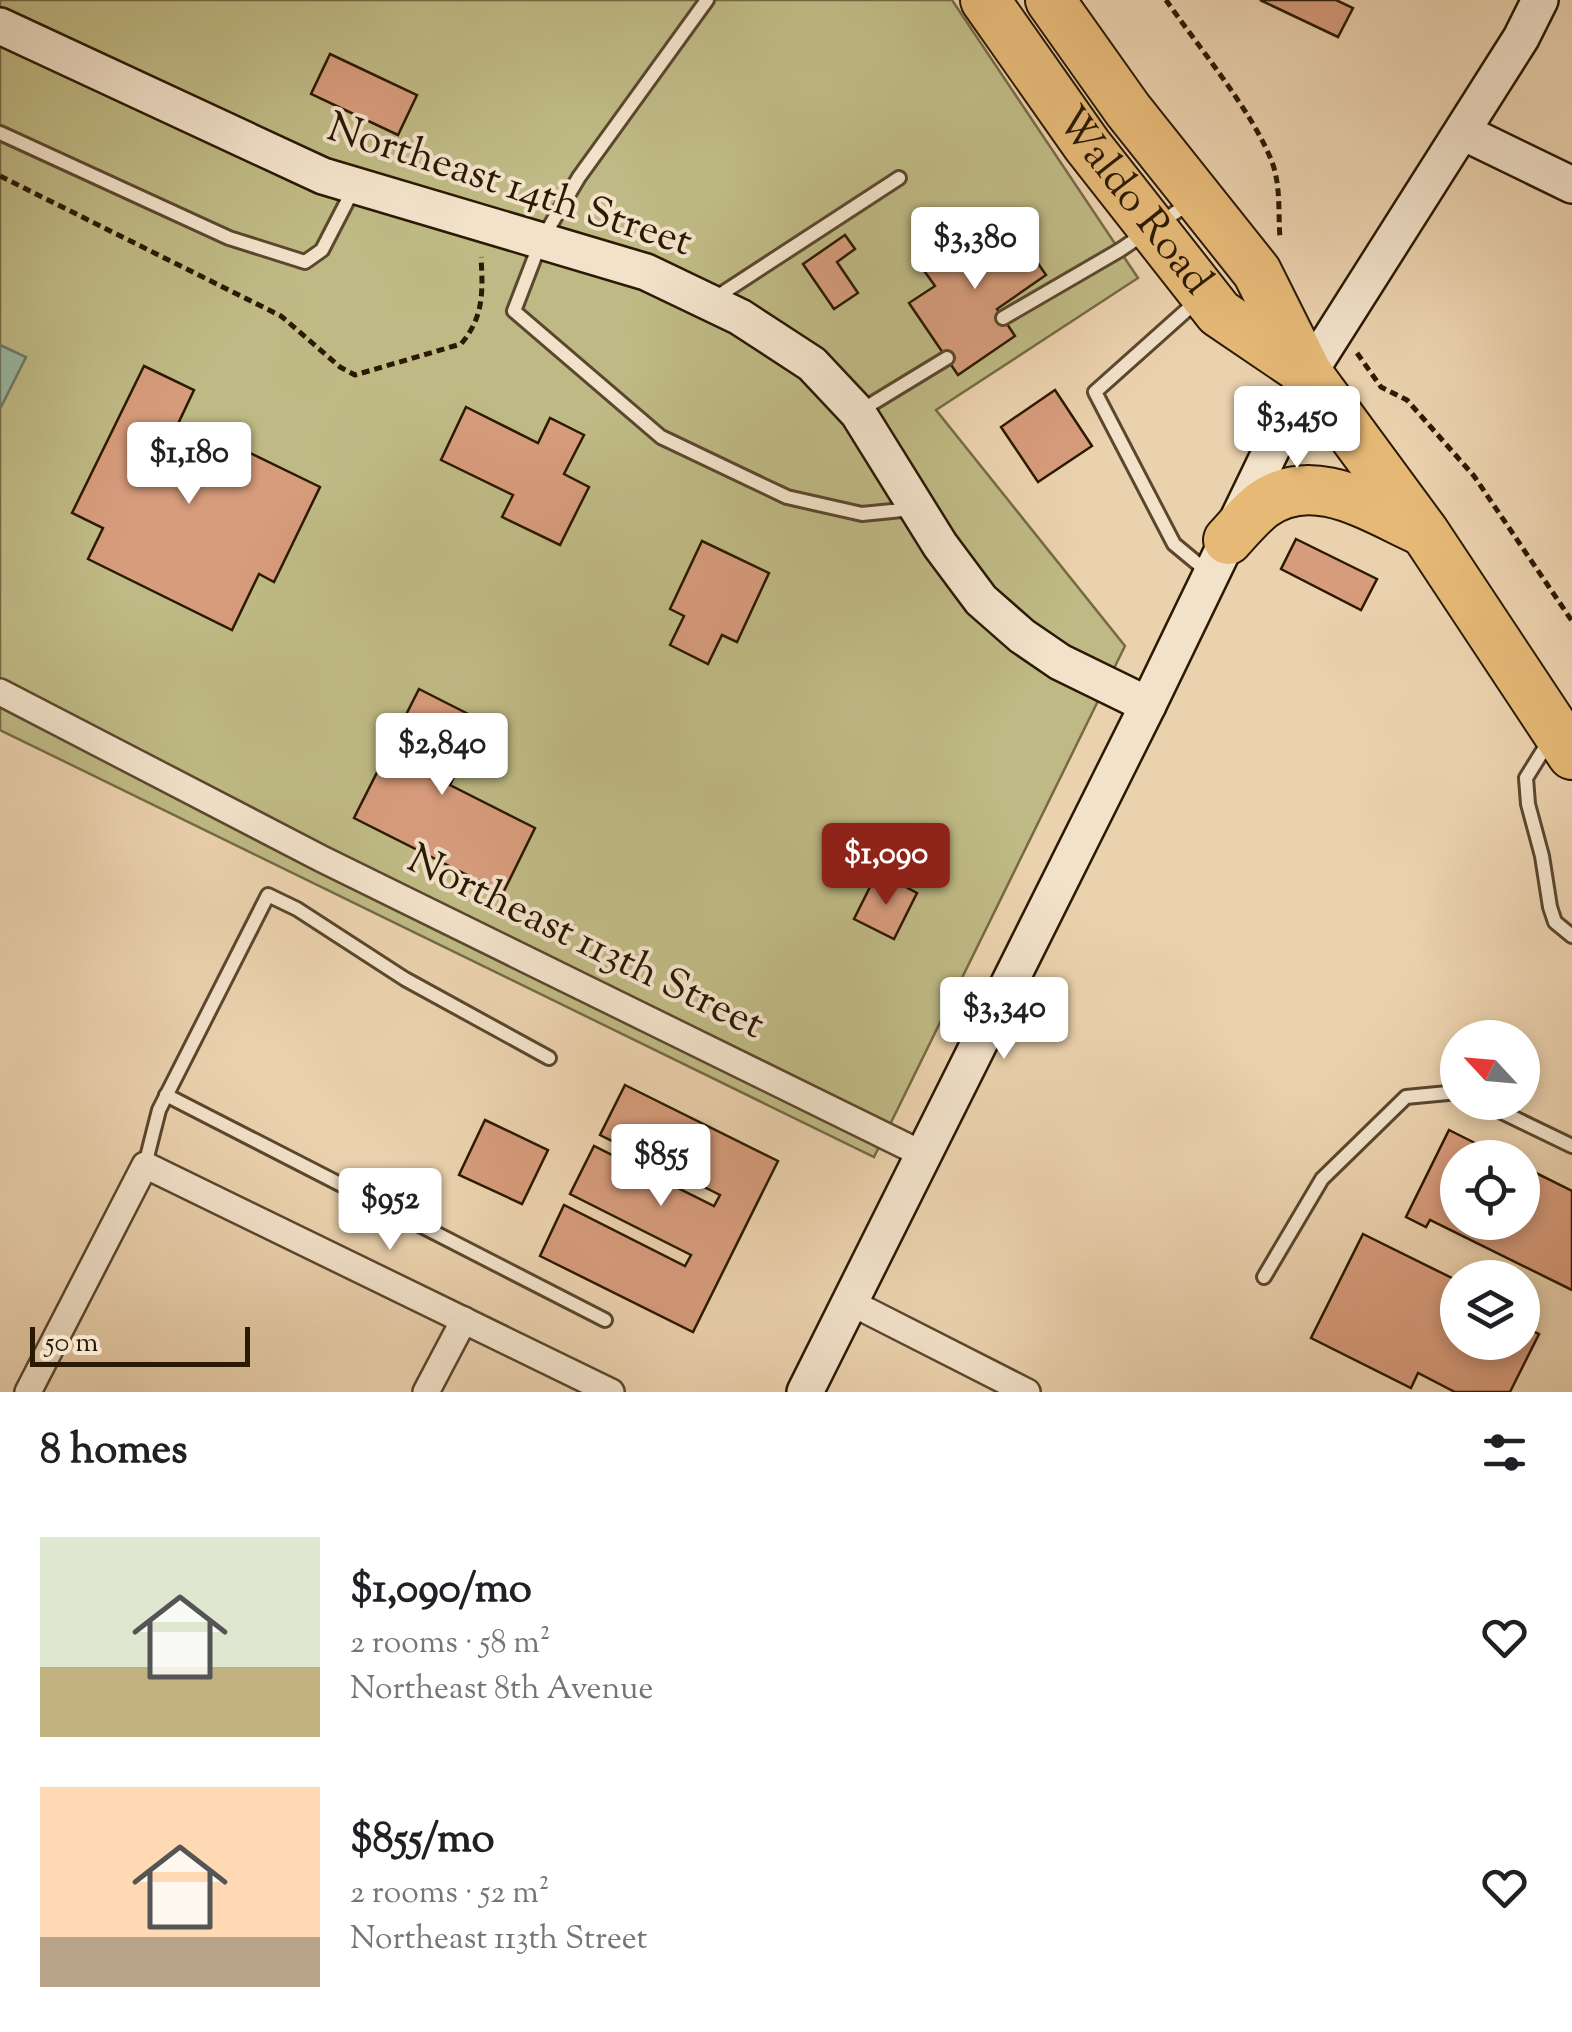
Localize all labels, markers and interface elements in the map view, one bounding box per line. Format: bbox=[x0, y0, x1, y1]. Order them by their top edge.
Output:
street label: Waldo Road bbox=[1040, 95, 1225, 309]
street label: Northeast 14th Street bbox=[319, 100, 699, 274]
pin: $3,380 bbox=[894, 207, 1056, 292]
text: $3,380 bbox=[933, 216, 1017, 262]
pin: $3,450 bbox=[1216, 386, 1378, 471]
text: $3,450 bbox=[1256, 395, 1338, 441]
pin: $1,180 bbox=[108, 422, 270, 507]
text: $1,180 bbox=[149, 431, 229, 477]
pin: $2,840 bbox=[361, 713, 523, 798]
text: $2,840 bbox=[398, 722, 486, 768]
pin: $1,090 bbox=[805, 823, 967, 908]
street label: Northeast 113th Street bbox=[396, 831, 774, 1057]
text: $1,090 bbox=[844, 832, 928, 878]
pin: $3,340 bbox=[923, 977, 1085, 1062]
text: $3,340 bbox=[962, 986, 1046, 1032]
north arrow bbox=[1440, 1020, 1540, 1120]
map controls bbox=[1440, 1020, 1540, 1360]
pin: $855 bbox=[602, 1124, 720, 1209]
text: $855 bbox=[633, 1133, 689, 1179]
button: locate bbox=[1440, 1140, 1540, 1240]
pin: $952 bbox=[331, 1168, 449, 1253]
text: $952 bbox=[361, 1177, 419, 1223]
button: layers bbox=[1440, 1260, 1540, 1360]
scale bar bbox=[30, 1322, 250, 1366]
text: 50 m bbox=[45, 1324, 99, 1364]
text: 8 homes bbox=[40, 1422, 188, 1482]
icon: filters bbox=[1477, 1425, 1532, 1480]
text: $1,090/mo bbox=[350, 1561, 532, 1621]
icon: home bbox=[120, 1577, 240, 1697]
icon: heart bbox=[1477, 1610, 1532, 1665]
text: 2 rooms · 58 m² bbox=[350, 1621, 551, 1667]
text: Northeast 8th Avenue bbox=[350, 1667, 653, 1713]
text: $855/mo bbox=[350, 1811, 494, 1871]
icon: home bbox=[120, 1827, 240, 1947]
icon: heart bbox=[1477, 1860, 1532, 1915]
text: 2 rooms · 52 m² bbox=[350, 1871, 550, 1917]
text: Northeast 113th Street bbox=[350, 1917, 648, 1963]

